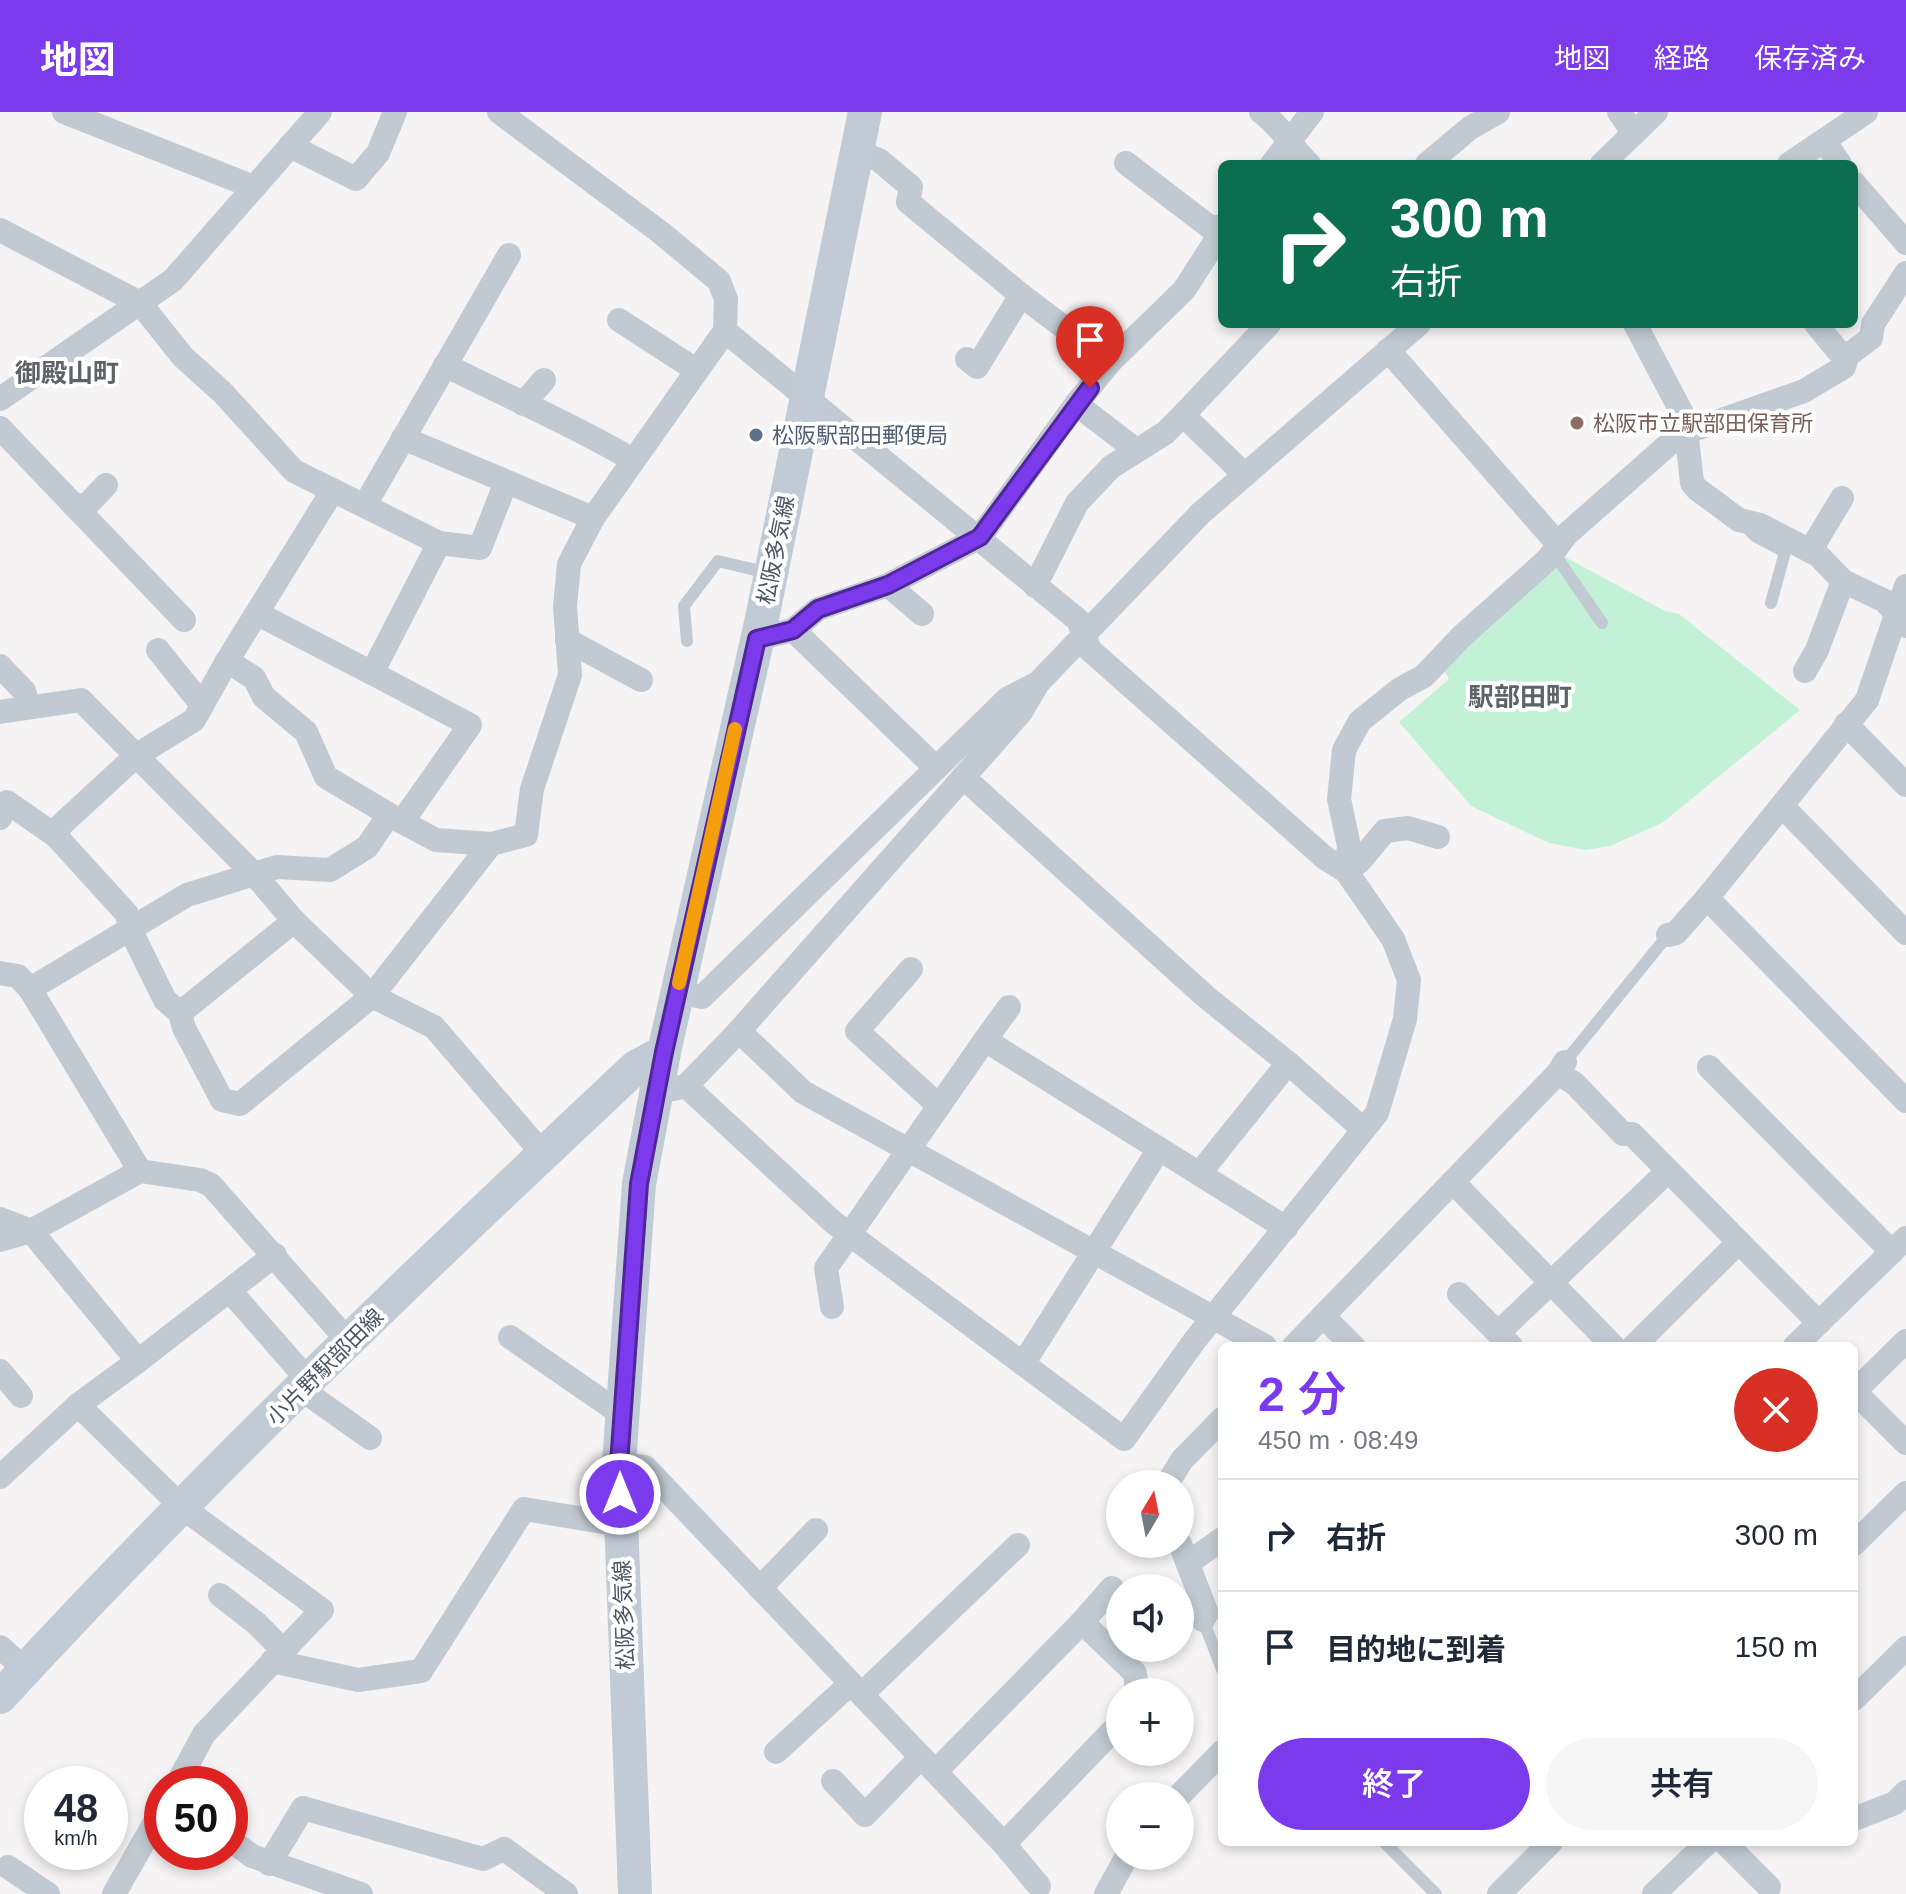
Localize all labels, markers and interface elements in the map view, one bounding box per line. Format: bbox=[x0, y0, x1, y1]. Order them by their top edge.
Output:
text: 地図 bbox=[40, 39, 116, 81]
text: 地図 bbox=[1554, 43, 1610, 74]
text: 経路 bbox=[1654, 43, 1710, 74]
text: 保存済み bbox=[1754, 43, 1866, 74]
text: 300 m bbox=[1390, 186, 1549, 249]
icon: right bbox=[1258, 192, 1362, 296]
text: 右折 bbox=[1390, 261, 1462, 302]
pin bbox=[1056, 306, 1124, 388]
icon: arrive bbox=[1068, 318, 1112, 362]
district label: 御殿山町 bbox=[15, 358, 119, 388]
place label: 松阪市立駅部田保育所 bbox=[1593, 411, 1813, 436]
marker: 松阪市立駅部田保育所 bbox=[1568, 414, 1586, 432]
place label: 松阪駅部田郵便局 bbox=[772, 423, 948, 448]
marker: 松阪駅部田郵便局 bbox=[747, 426, 765, 444]
street label: 松阪多気線 bbox=[753, 494, 799, 606]
district label: 駅部田町 bbox=[1468, 682, 1572, 712]
street label: 小片野駅部田線 bbox=[262, 1304, 388, 1430]
text: 2 分 bbox=[1258, 1368, 1346, 1421]
button: close bbox=[1734, 1368, 1818, 1452]
text: 450 m · 08:49 bbox=[1258, 1425, 1418, 1455]
position arrow bbox=[578, 1452, 662, 1536]
north arrow bbox=[1106, 1470, 1194, 1558]
map controls bbox=[1106, 1470, 1194, 1870]
icon: right bbox=[1258, 1513, 1302, 1557]
text: 300 m bbox=[1735, 1518, 1818, 1551]
text: 右折 bbox=[1326, 1521, 1386, 1554]
street label: 松阪多気線 bbox=[610, 1560, 638, 1670]
button: sound bbox=[1106, 1574, 1194, 1662]
icon: arrive bbox=[1258, 1625, 1302, 1669]
text: 150 m bbox=[1735, 1630, 1818, 1663]
text: 目的地に到着 bbox=[1326, 1633, 1506, 1666]
button: + bbox=[1106, 1678, 1194, 1766]
button: 終了 bbox=[1258, 1738, 1530, 1830]
button: 共有 bbox=[1546, 1738, 1818, 1830]
speed limit sign: 50 bbox=[144, 1766, 248, 1870]
button: − bbox=[1106, 1782, 1194, 1870]
text: 48 bbox=[54, 1786, 98, 1830]
text: km/h bbox=[54, 1827, 98, 1849]

